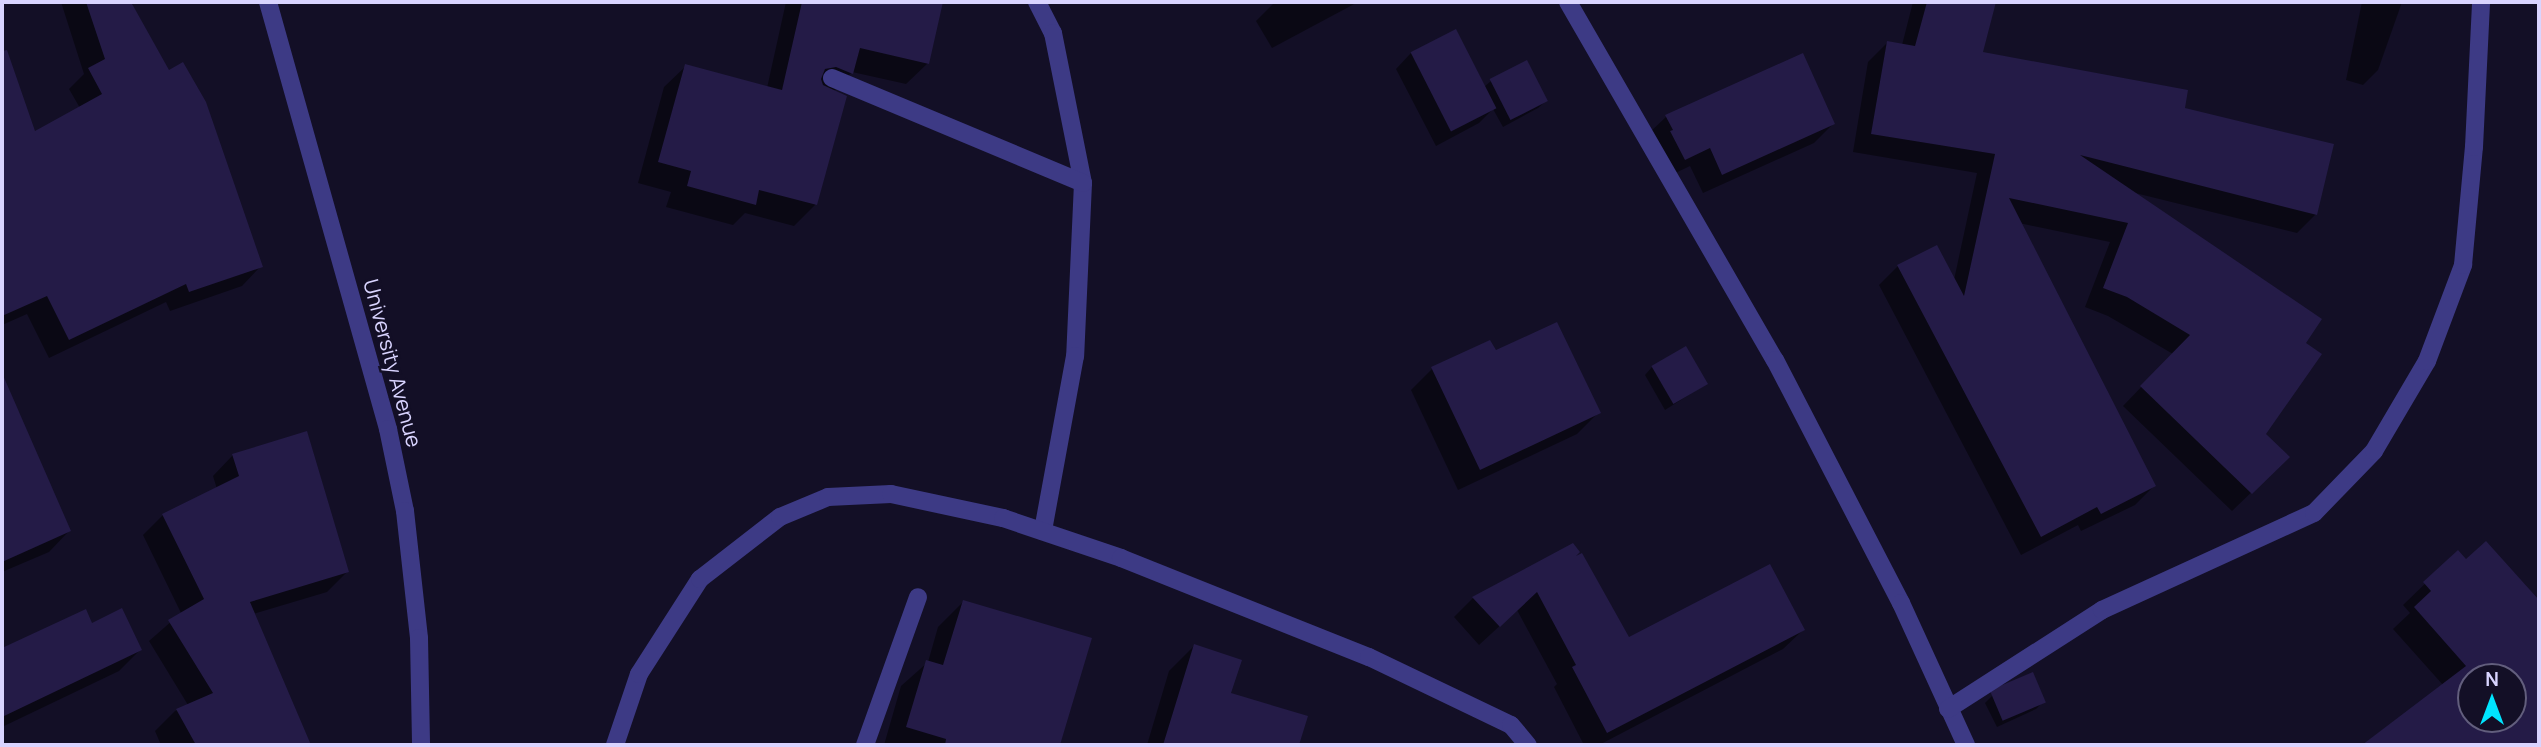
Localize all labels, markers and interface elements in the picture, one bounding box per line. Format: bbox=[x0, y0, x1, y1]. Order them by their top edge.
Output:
street label: University Avenue bbox=[358, 276, 428, 450]
north arrow bbox=[2457, 663, 2527, 733]
text: N bbox=[2485, 666, 2499, 692]

